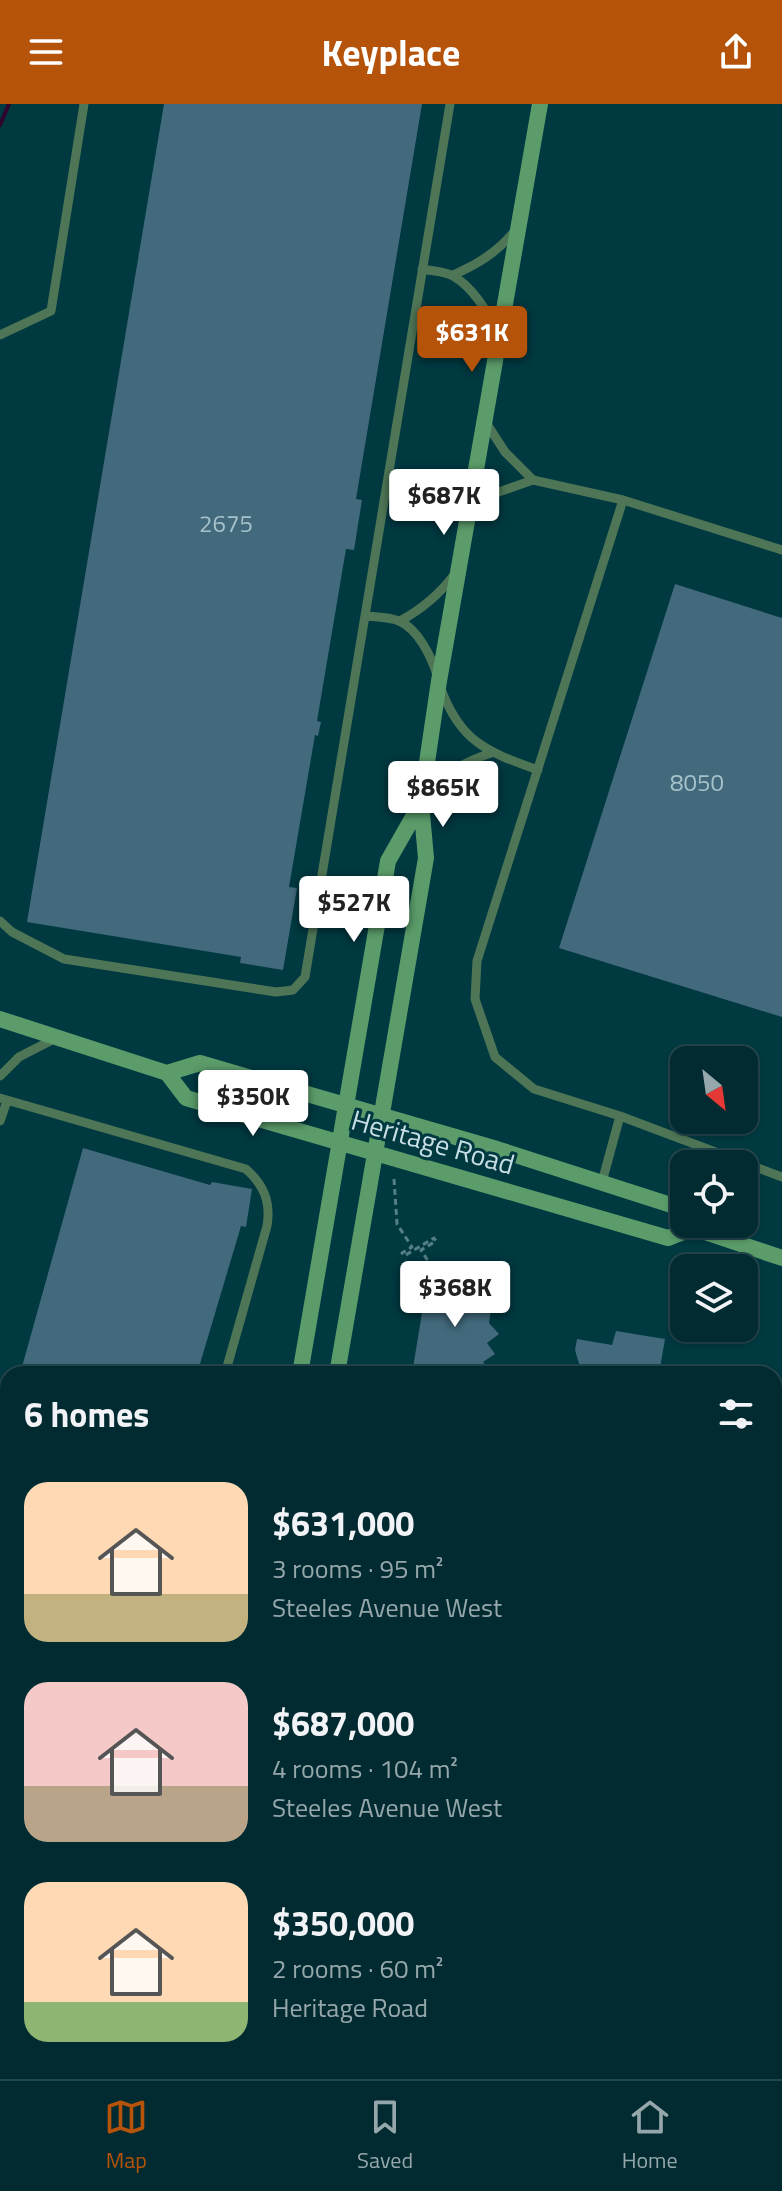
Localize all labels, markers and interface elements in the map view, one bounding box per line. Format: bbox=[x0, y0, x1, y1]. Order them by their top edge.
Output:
text: Keyplace bbox=[322, 25, 460, 80]
icon: menu bbox=[24, 30, 68, 74]
icon: share bbox=[714, 30, 758, 74]
pin: $631K bbox=[416, 306, 528, 374]
text: $631K bbox=[435, 312, 509, 351]
pin: $687K bbox=[388, 469, 500, 537]
text: $687K bbox=[407, 475, 481, 514]
house number: 2675 bbox=[199, 505, 253, 541]
pin: $865K bbox=[387, 761, 499, 829]
house number: 8050 bbox=[670, 764, 724, 800]
text: $865K bbox=[406, 767, 480, 806]
pin: $527K bbox=[298, 876, 410, 944]
text: $527K bbox=[317, 882, 391, 921]
north arrow bbox=[670, 1046, 758, 1134]
map controls bbox=[670, 1046, 758, 1342]
pin: $350K bbox=[197, 1070, 309, 1138]
text: $350K bbox=[216, 1076, 290, 1115]
street label: Heritage Road bbox=[347, 1098, 520, 1185]
button: locate bbox=[670, 1150, 758, 1238]
button: layers bbox=[670, 1254, 758, 1342]
pin: $368K bbox=[399, 1261, 511, 1329]
text: $368K bbox=[418, 1267, 492, 1306]
text: 6 homes bbox=[24, 1388, 149, 1440]
icon: filters bbox=[714, 1392, 758, 1436]
text: $631,000 bbox=[272, 1497, 414, 1549]
icon: home bbox=[88, 1514, 184, 1610]
text: 3 rooms · 95 m² bbox=[272, 1549, 443, 1588]
text: Steeles Avenue West bbox=[272, 1588, 502, 1627]
text: $687,000 bbox=[272, 1697, 414, 1749]
icon: home bbox=[88, 1714, 184, 1810]
text: 4 rooms · 104 m² bbox=[272, 1749, 458, 1788]
text: Steeles Avenue West bbox=[272, 1788, 502, 1827]
text: $350,000 bbox=[272, 1897, 414, 1949]
icon: home bbox=[88, 1914, 184, 2010]
text: 2 rooms · 60 m² bbox=[272, 1949, 443, 1988]
text: Heritage Road bbox=[272, 1988, 428, 2027]
tab: Map bbox=[104, 2095, 148, 2177]
tab: Saved bbox=[357, 2095, 413, 2177]
tab: Home bbox=[622, 2095, 678, 2177]

